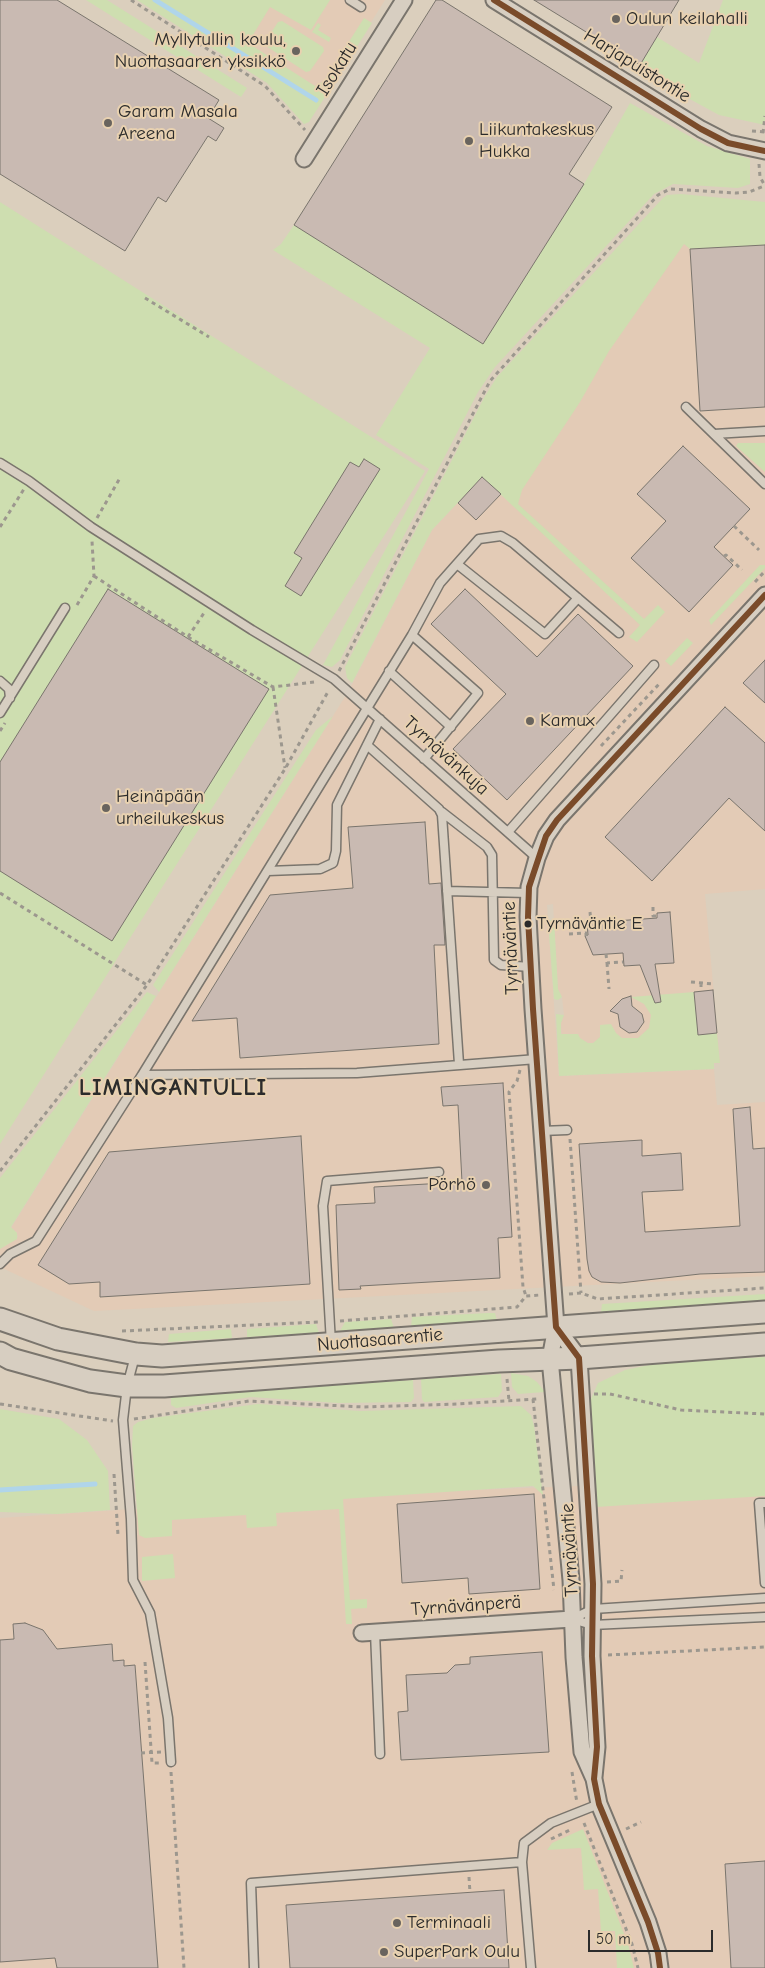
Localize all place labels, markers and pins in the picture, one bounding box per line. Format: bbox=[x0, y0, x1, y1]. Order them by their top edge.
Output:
place label: Oulun keilahalli bbox=[626, 8, 748, 30]
marker: Oulun keilahalli bbox=[610, 13, 622, 25]
place label: Myllytullin koulu, Nuottasaaren yksikkö bbox=[115, 29, 286, 73]
marker: Myllytullin koulu, Nuottasaaren yksikkö bbox=[290, 45, 302, 57]
place label: Garam Masala Areena bbox=[118, 101, 238, 145]
marker: Garam Masala Areena bbox=[102, 117, 114, 129]
place label: Liikuntakeskus Hukka bbox=[479, 119, 594, 163]
marker: Liikuntakeskus Hukka bbox=[463, 135, 475, 147]
place label: Kamux bbox=[540, 710, 595, 732]
marker: Kamux bbox=[524, 715, 536, 727]
place label: Heinäpään urheilukeskus bbox=[116, 786, 224, 830]
marker: Heinäpään urheilukeskus bbox=[100, 802, 112, 814]
place label: Tyrnäväntie E bbox=[537, 913, 642, 935]
marker: Tyrnäväntie E bbox=[523, 919, 533, 929]
place label: Pörhö bbox=[428, 1174, 476, 1196]
marker: Pörhö bbox=[480, 1179, 492, 1191]
place label: Terminaali bbox=[407, 1912, 491, 1934]
marker: Terminaali bbox=[391, 1917, 403, 1929]
place label: SuperPark Oulu bbox=[394, 1941, 520, 1963]
marker: SuperPark Oulu bbox=[378, 1946, 390, 1958]

